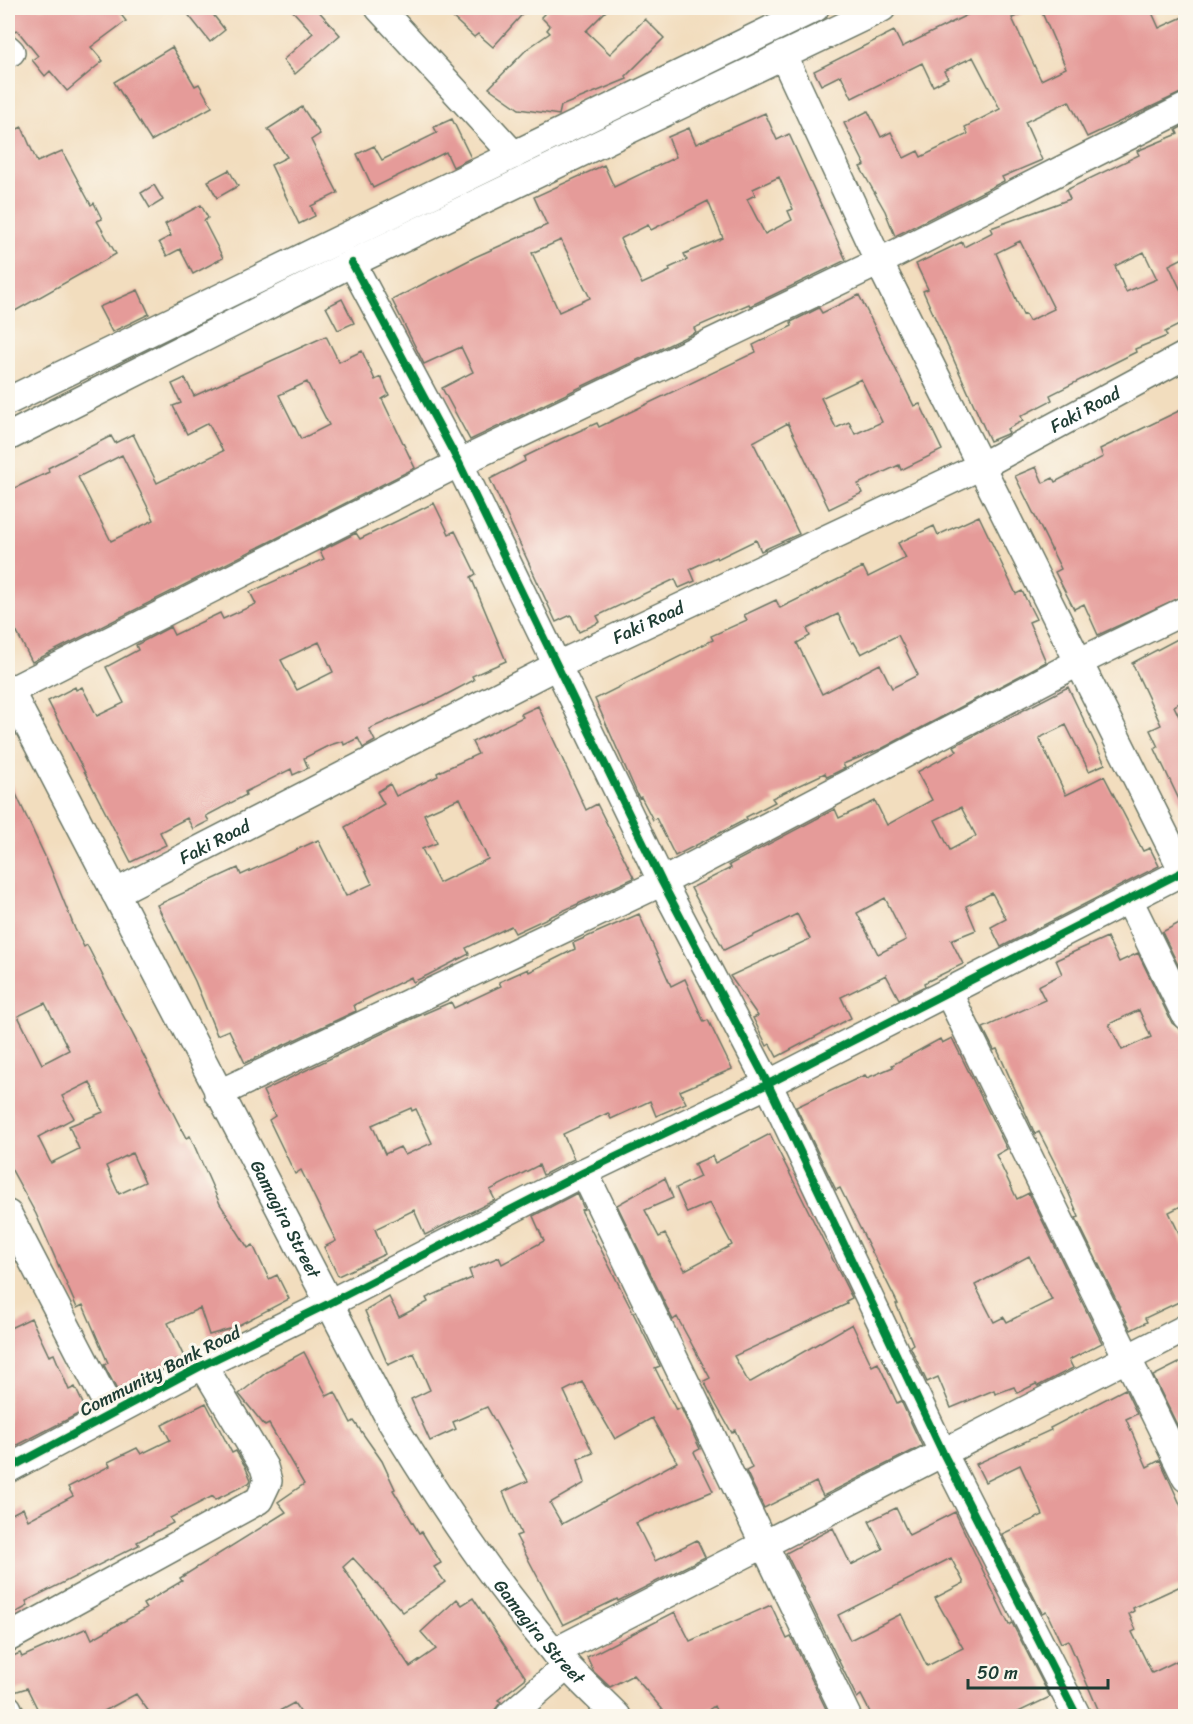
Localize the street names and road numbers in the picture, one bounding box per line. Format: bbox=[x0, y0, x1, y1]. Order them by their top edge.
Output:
street label: Faki Road bbox=[1044, 377, 1128, 442]
street label: Faki Road bbox=[607, 591, 691, 653]
street label: Faki Road bbox=[173, 809, 257, 873]
street label: Gamagira Street bbox=[241, 1154, 330, 1285]
street label: Community Bank Road bbox=[74, 1316, 248, 1426]
street label: Gamagira Street bbox=[485, 1572, 593, 1693]

